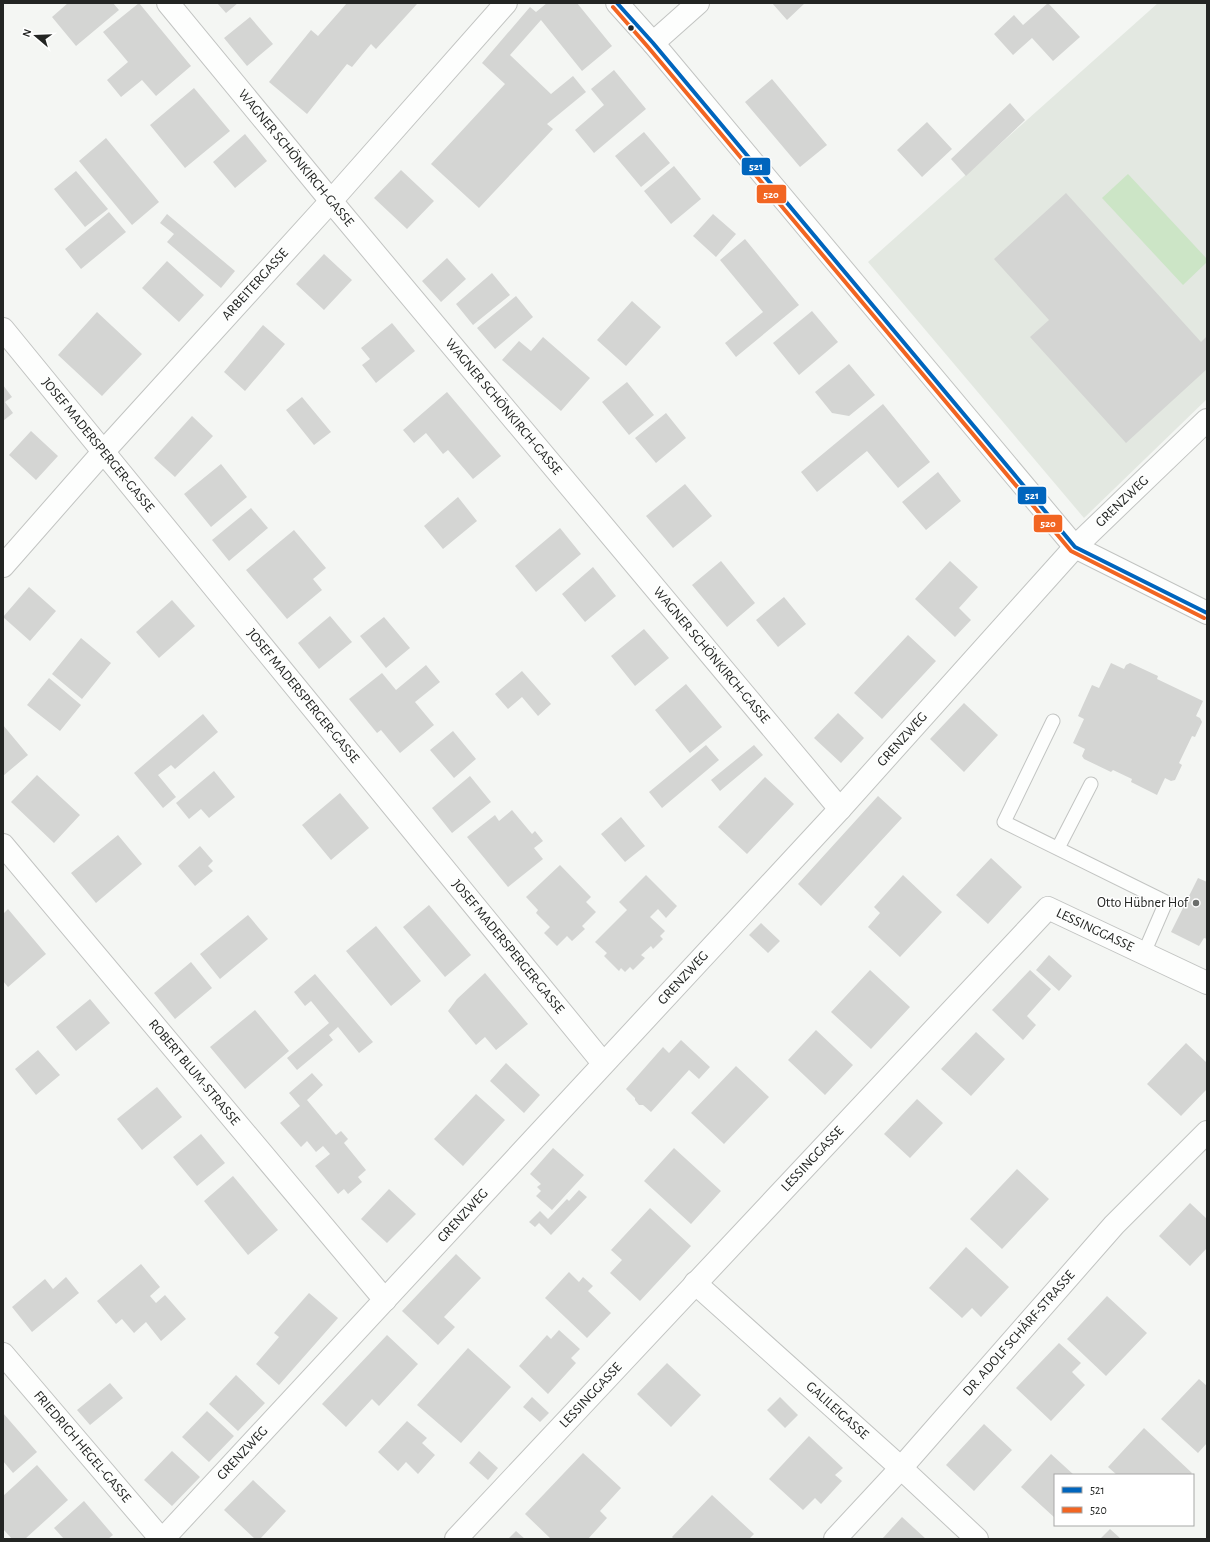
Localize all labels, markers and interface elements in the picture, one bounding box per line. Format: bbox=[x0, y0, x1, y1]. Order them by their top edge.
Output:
north arrow bbox=[16, 16, 56, 56]
unlabelled marker bbox=[626, 23, 636, 33]
text: N bbox=[21, 27, 33, 38]
street label: WAGNER SCHÖNKIRCH-GASSE bbox=[235, 87, 356, 229]
line badge: 521 bbox=[741, 157, 771, 176]
text: 521 bbox=[749, 161, 763, 172]
line badge: 520 bbox=[756, 184, 787, 204]
text: 520 bbox=[763, 189, 779, 200]
street label: ARBEITERGASSE bbox=[219, 246, 291, 323]
street label: WAGNER SCHÖNKIRCH-GASSE bbox=[443, 336, 564, 478]
street label: JOSEF MADERSPERGER-GASSE bbox=[39, 375, 157, 515]
street label: GRENZWEG bbox=[1093, 473, 1151, 530]
line badge: 521 bbox=[1017, 486, 1047, 505]
text: 521 bbox=[1025, 490, 1039, 501]
line badge: 520 bbox=[1033, 514, 1063, 533]
text: 520 bbox=[1040, 518, 1056, 529]
street label: WAGNER SCHÖNKIRCH-GASSE bbox=[650, 585, 772, 726]
street label: JOSEF MADERSPERGER-GASSE bbox=[244, 626, 362, 766]
street label: GRENZWEG bbox=[875, 710, 930, 769]
street label: JOSEF MADERSPERGER-GASSE bbox=[449, 877, 567, 1017]
place label: Otto Hübner Hof bbox=[1097, 896, 1189, 910]
marker: Otto Hübner Hof bbox=[1191, 898, 1201, 908]
street label: LESSINGGASSE bbox=[1054, 906, 1136, 954]
street label: GRENZWEG bbox=[655, 949, 711, 1008]
street label: ROBERT BLUM-STRASSE bbox=[146, 1017, 242, 1128]
street label: LESSINGGASSE bbox=[779, 1124, 846, 1194]
street label: GRENZWEG bbox=[435, 1186, 491, 1245]
street label: DR. ADOLF SCHÄRF-STRASSE bbox=[961, 1268, 1078, 1399]
street label: LESSINGGASSE bbox=[557, 1360, 625, 1431]
street label: GALILEIGASSE bbox=[803, 1379, 871, 1442]
street label: FRIEDRICH HEGEL-GASSE bbox=[31, 1388, 134, 1505]
street label: GRENZWEG bbox=[215, 1424, 271, 1483]
legend bbox=[1054, 1474, 1194, 1526]
text: 521 bbox=[1090, 1484, 1105, 1496]
text: 520 bbox=[1090, 1504, 1107, 1516]

